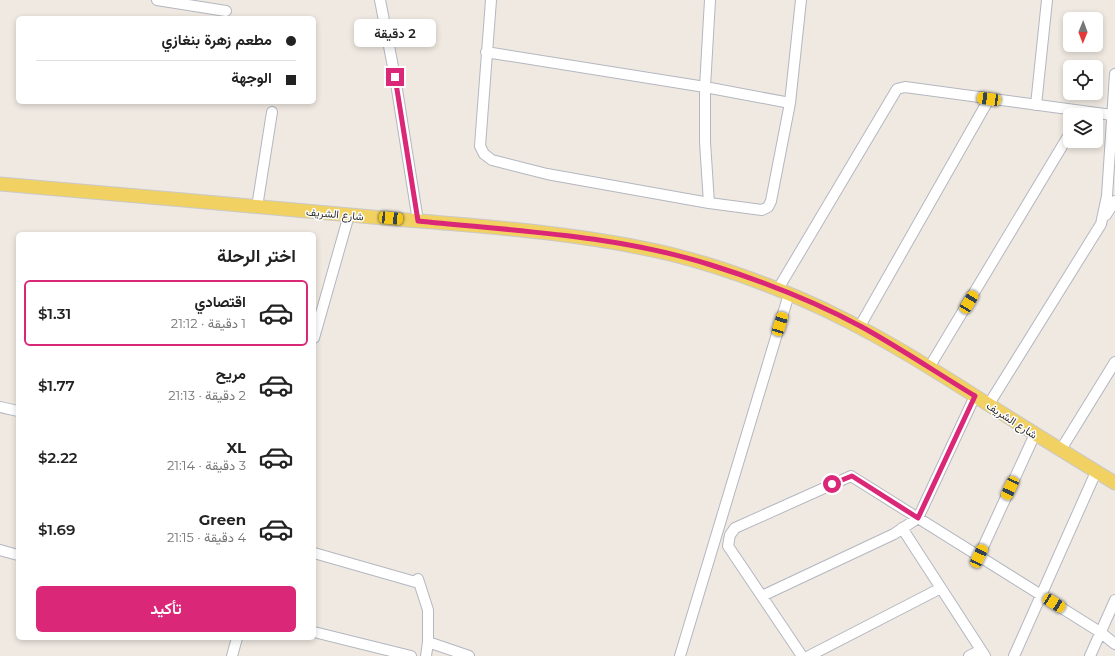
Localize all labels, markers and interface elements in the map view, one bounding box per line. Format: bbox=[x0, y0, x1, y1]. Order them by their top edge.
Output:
north arrow bbox=[1063, 12, 1103, 52]
map controls bbox=[1063, 12, 1103, 148]
callout: 2 دقيقة bbox=[354, 19, 436, 47]
text: 2 دقيقة bbox=[374, 25, 416, 41]
text: مطعم زهرة بنغازي bbox=[162, 30, 272, 49]
button: locate bbox=[1063, 60, 1103, 100]
text: الوجهة bbox=[231, 68, 272, 87]
route end bbox=[386, 68, 404, 86]
car bbox=[976, 91, 1002, 107]
button: layers bbox=[1063, 108, 1103, 148]
street label: شارع الشريف bbox=[305, 205, 365, 225]
car bbox=[379, 211, 403, 225]
text: اختر الرحلة bbox=[217, 245, 296, 267]
car bbox=[958, 289, 980, 315]
text: اقتصادي bbox=[194, 292, 246, 311]
icon: car bbox=[258, 295, 294, 331]
text: $1.31 bbox=[38, 304, 71, 323]
car bbox=[771, 311, 789, 337]
text: 1 دقيقة · 21:12 bbox=[171, 315, 246, 331]
text: مريح bbox=[216, 364, 246, 383]
icon: car bbox=[258, 367, 294, 403]
text: $1.77 bbox=[38, 376, 75, 395]
text: 2 دقيقة · 21:13 bbox=[168, 387, 246, 403]
street label: شارع الشريف bbox=[983, 398, 1040, 443]
text: XL bbox=[227, 438, 246, 457]
icon: car bbox=[258, 439, 294, 475]
text: $2.22 bbox=[38, 448, 78, 467]
text: 3 دقيقة · 21:14 bbox=[167, 457, 246, 473]
route start bbox=[823, 475, 841, 493]
car bbox=[999, 475, 1021, 501]
text: Green bbox=[199, 510, 246, 529]
icon: car bbox=[258, 511, 294, 547]
text: $1.69 bbox=[38, 520, 75, 539]
text: 4 دقيقة · 21:15 bbox=[167, 529, 246, 545]
car bbox=[968, 543, 990, 569]
button: تأكيد bbox=[36, 586, 296, 632]
car bbox=[1041, 592, 1067, 614]

